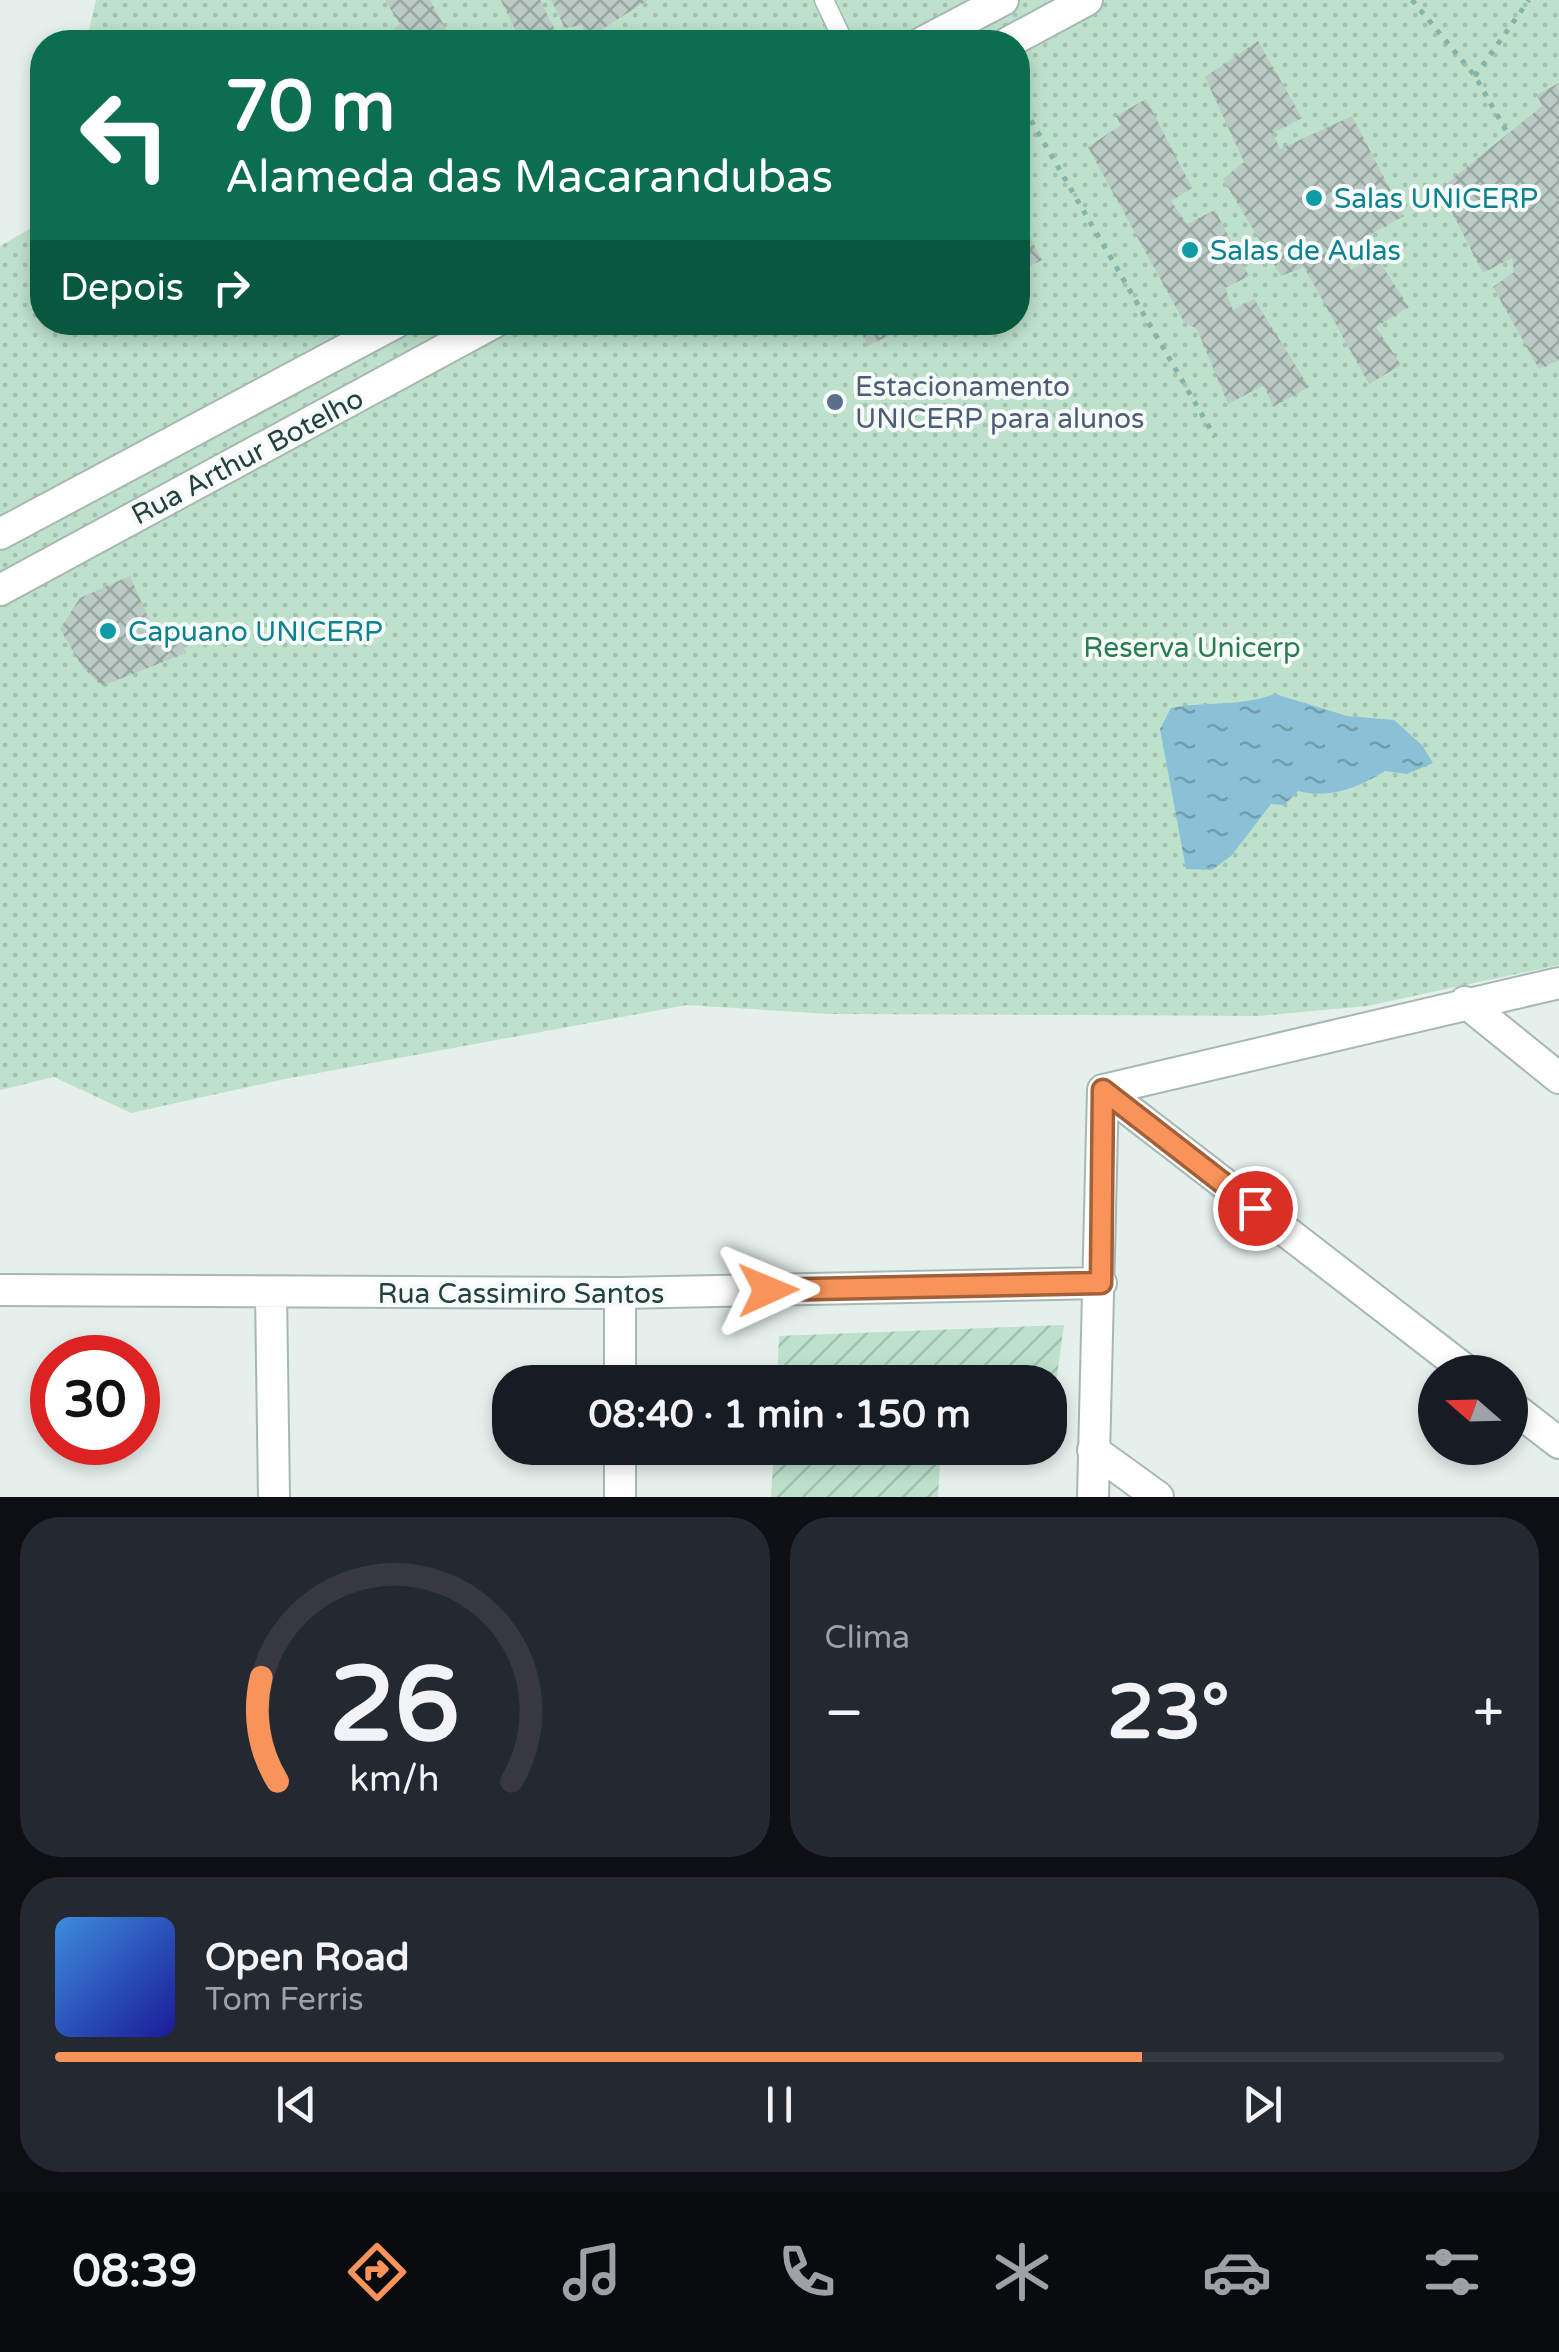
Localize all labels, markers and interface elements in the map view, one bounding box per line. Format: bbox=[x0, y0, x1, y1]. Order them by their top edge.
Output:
text: 70 m bbox=[225, 66, 395, 150]
icon: left bbox=[60, 70, 190, 200]
text: Alameda das Macarandubas bbox=[225, 151, 833, 205]
place label: Salas UNICERP bbox=[1334, 182, 1538, 216]
marker: Salas UNICERP bbox=[1303, 187, 1325, 209]
place label: Salas de Aulas bbox=[1210, 234, 1401, 268]
marker: Salas de Aulas bbox=[1179, 239, 1201, 261]
icon: right bbox=[204, 260, 259, 315]
text: Depois bbox=[60, 265, 184, 311]
place label: Estacionamento UNICERP para alunos bbox=[855, 370, 1144, 436]
street label: Rua Arthur Botelho bbox=[126, 381, 369, 532]
marker: Estacionamento UNICERP para alunos bbox=[824, 391, 846, 413]
place label: Capuano UNICERP bbox=[128, 615, 383, 649]
marker: Capuano UNICERP bbox=[97, 620, 119, 642]
park label: Reserva Unicerp bbox=[1083, 631, 1301, 665]
pin bbox=[1213, 1166, 1298, 1251]
icon: arrive bbox=[1228, 1181, 1283, 1236]
position arrow bbox=[716, 1238, 820, 1342]
street label: Rua Cassimiro Santos bbox=[377, 1277, 665, 1311]
speed limit sign: 30 bbox=[30, 1335, 160, 1465]
north arrow bbox=[1418, 1355, 1528, 1465]
map controls bbox=[1418, 1355, 1528, 1465]
text: 08:40 · 1 min · 150 m bbox=[588, 1392, 971, 1438]
text: Clima bbox=[825, 1619, 910, 1657]
text: 26 bbox=[329, 1644, 460, 1769]
text: 23° bbox=[1107, 1668, 1230, 1758]
text: − bbox=[825, 1681, 864, 1747]
text: + bbox=[1473, 1681, 1504, 1747]
text: km/h bbox=[350, 1758, 440, 1801]
text: Open Road bbox=[205, 1935, 410, 1981]
text: Tom Ferris bbox=[205, 1981, 364, 2019]
icon: previous bbox=[269, 2077, 324, 2132]
icon: pause bbox=[752, 2077, 807, 2132]
icon: next bbox=[1235, 2077, 1290, 2132]
icon: directions bbox=[342, 2237, 412, 2307]
icon: music bbox=[557, 2237, 627, 2307]
icon: phone bbox=[772, 2237, 842, 2307]
icon: climate bbox=[987, 2237, 1057, 2307]
icon: car bbox=[1202, 2237, 1272, 2307]
icon: filters bbox=[1417, 2237, 1487, 2307]
text: 08:39 bbox=[72, 2245, 197, 2299]

